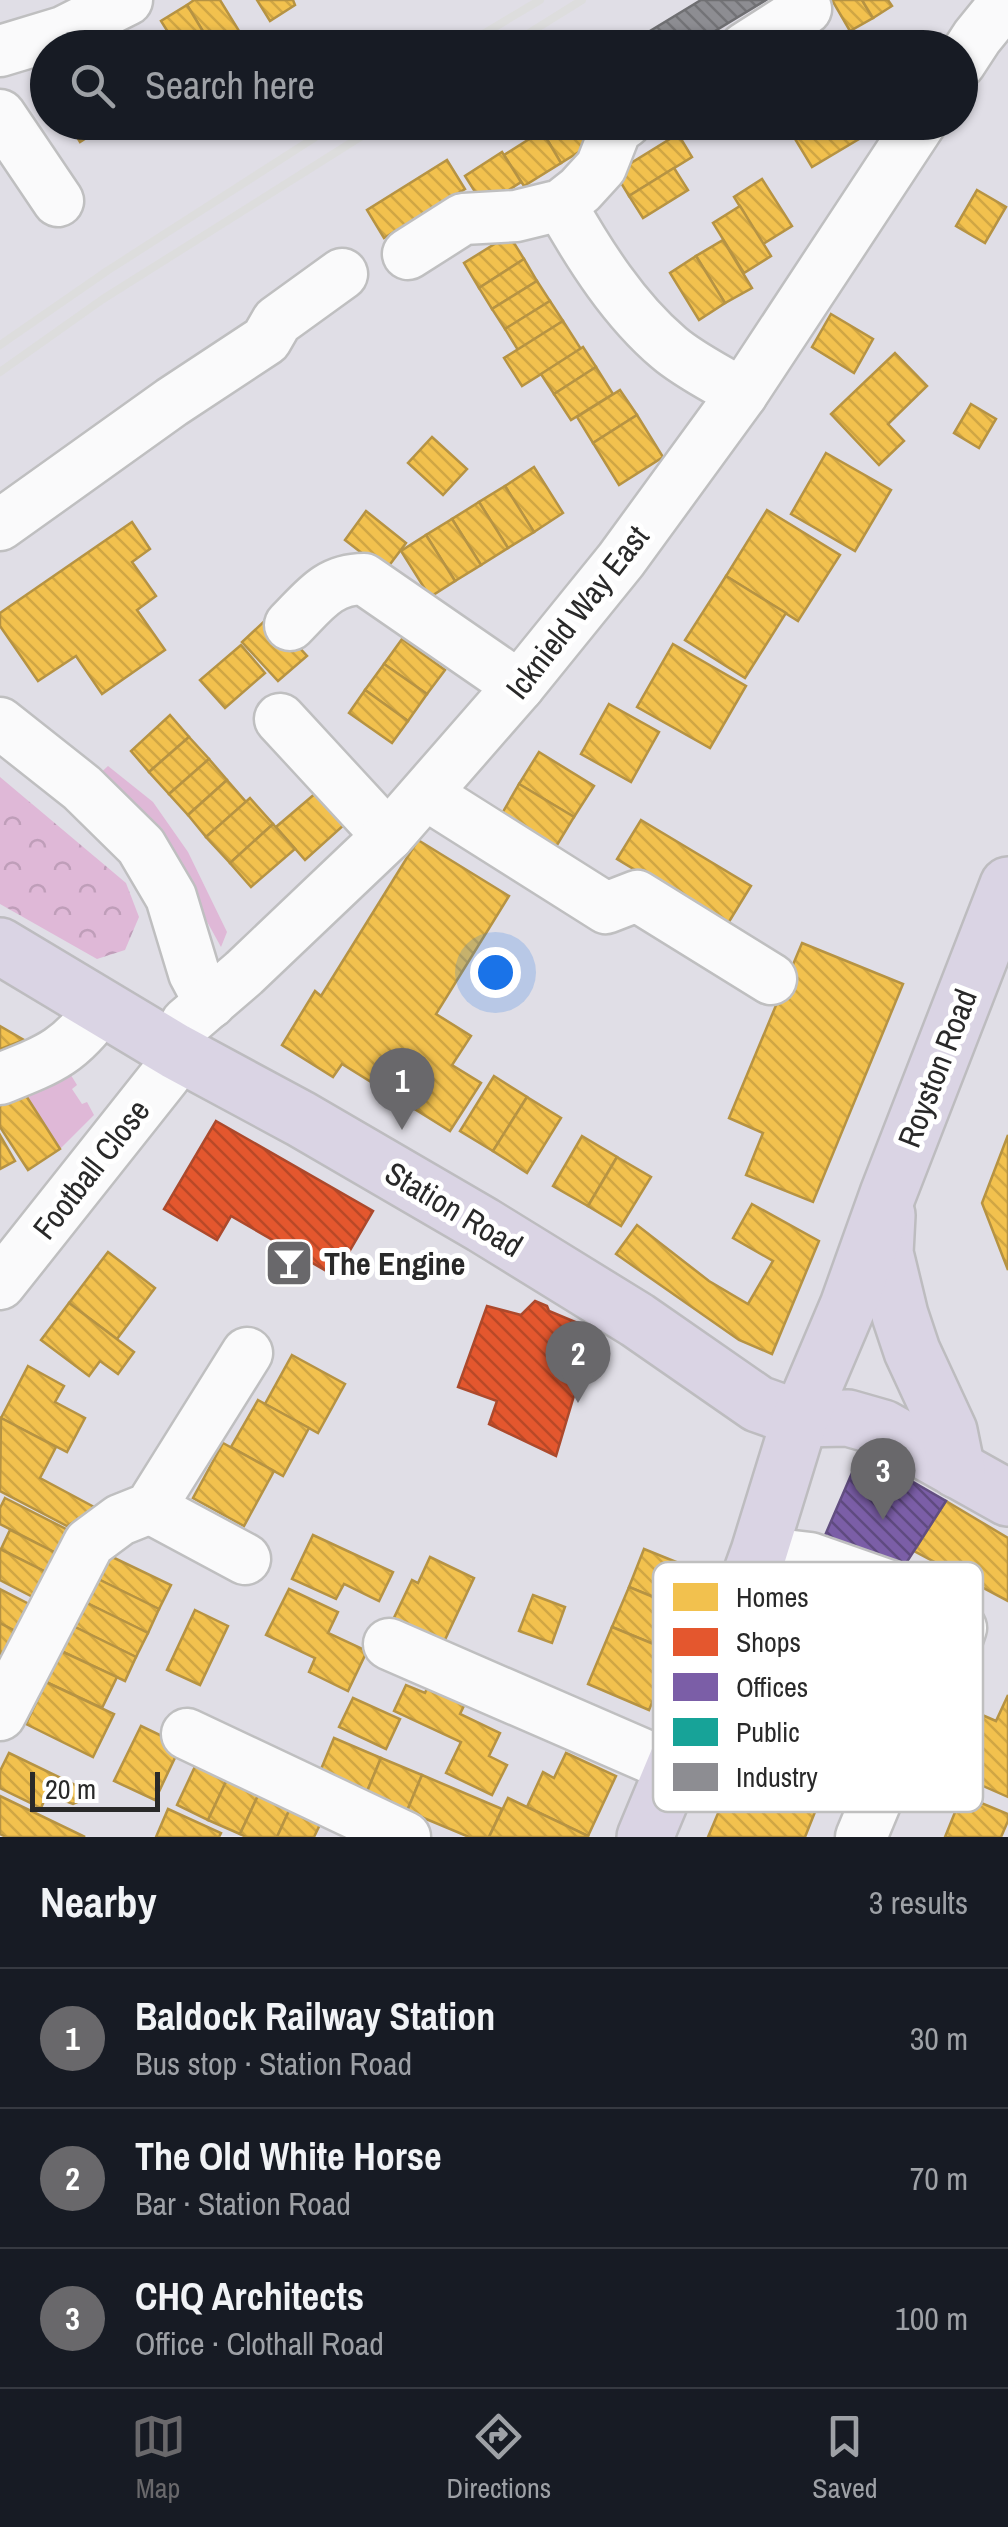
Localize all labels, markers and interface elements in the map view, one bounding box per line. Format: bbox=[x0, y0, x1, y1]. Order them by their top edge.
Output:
search box bbox=[30, 30, 978, 140]
icon: search bbox=[65, 58, 120, 113]
text: Search here bbox=[145, 60, 315, 111]
street label: Icknield Way East bbox=[496, 516, 658, 708]
your location bbox=[470, 947, 521, 998]
street label: Royston Road bbox=[887, 983, 987, 1153]
pin: 1 bbox=[370, 1048, 434, 1130]
street label: Football Close bbox=[23, 1090, 159, 1248]
street label: Station Road bbox=[377, 1151, 531, 1267]
bar icon: The Engine bbox=[263, 1237, 315, 1289]
place label: The Engine bbox=[324, 1242, 465, 1285]
pin: 2 bbox=[546, 1320, 610, 1403]
pin: 3 bbox=[850, 1438, 916, 1520]
legend bbox=[653, 1562, 983, 1812]
text: Homes bbox=[736, 1578, 809, 1616]
text: Shops bbox=[736, 1623, 801, 1661]
text: Offices bbox=[736, 1668, 808, 1706]
text: Public bbox=[736, 1713, 800, 1751]
text: Industry bbox=[736, 1758, 818, 1796]
scale bar bbox=[30, 1767, 160, 1812]
text: 20 m bbox=[45, 1770, 96, 1808]
text: Nearby bbox=[40, 1874, 157, 1930]
text: 3 results bbox=[869, 1881, 968, 1924]
text: Baldock Railway Station bbox=[135, 1991, 495, 2042]
text: 1 bbox=[65, 2017, 80, 2060]
text: 30 m bbox=[910, 2017, 968, 2060]
text: Bus stop · Station Road bbox=[135, 2042, 412, 2085]
text: The Old White Horse bbox=[135, 2131, 441, 2182]
text: 2 bbox=[65, 2157, 80, 2200]
text: 70 m bbox=[910, 2157, 968, 2200]
text: Bar · Station Road bbox=[135, 2182, 351, 2225]
text: CHQ Architects bbox=[135, 2271, 364, 2322]
text: 3 bbox=[65, 2297, 80, 2340]
text: 100 m bbox=[895, 2297, 968, 2340]
text: Office · Clothall Road bbox=[135, 2322, 384, 2365]
tab: Map bbox=[131, 2409, 186, 2507]
tab: Directions bbox=[447, 2409, 551, 2507]
tab: Saved bbox=[812, 2409, 877, 2507]

